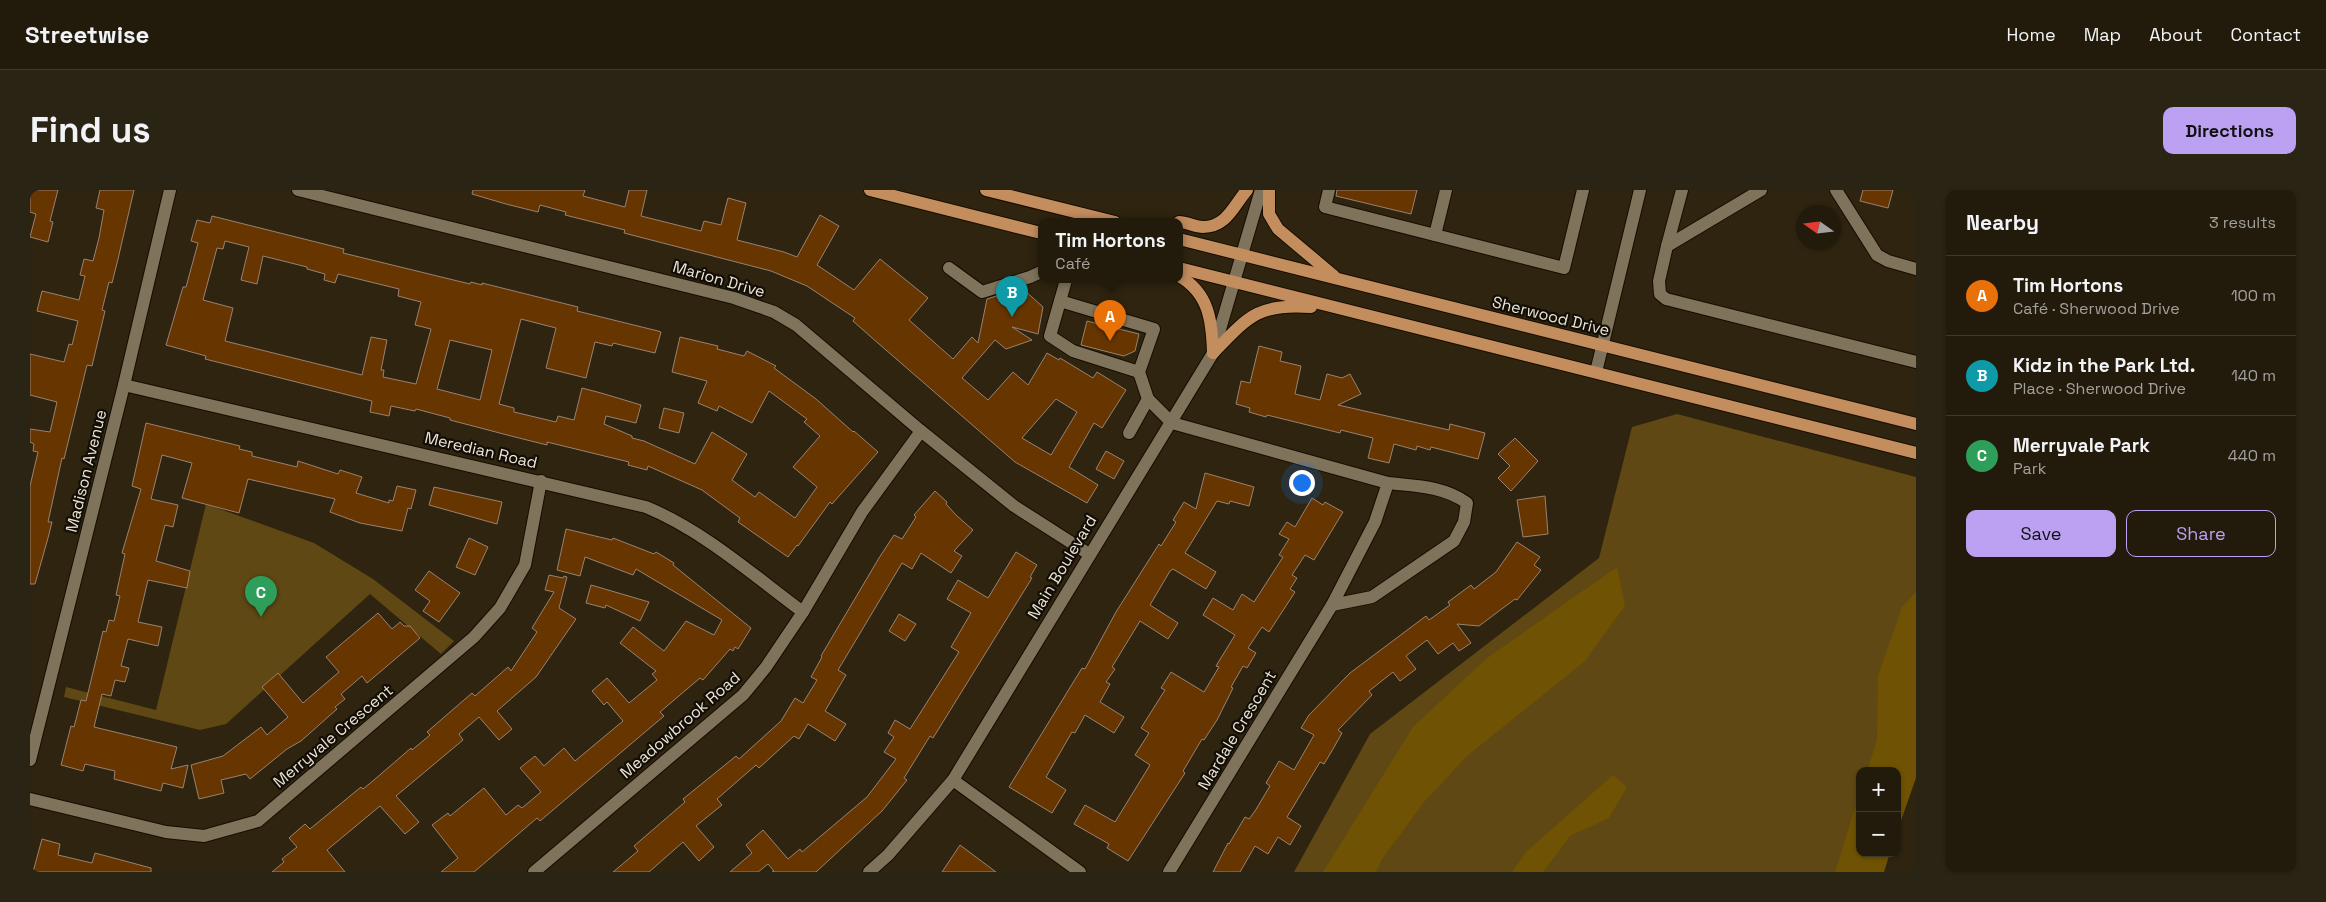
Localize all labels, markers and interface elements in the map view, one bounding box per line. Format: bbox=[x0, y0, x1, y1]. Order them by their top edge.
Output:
text: Streetwise bbox=[25, 19, 149, 50]
text: Home bbox=[2007, 23, 2056, 46]
text: Map bbox=[2084, 23, 2121, 46]
text: About bbox=[2149, 23, 2203, 46]
text: Contact bbox=[2231, 23, 2301, 46]
button: Directions bbox=[2163, 107, 2296, 154]
text: Find us bbox=[30, 108, 151, 152]
north arrow bbox=[1796, 205, 1841, 250]
text: Nearby bbox=[1966, 209, 2039, 236]
text: 3 results bbox=[2209, 212, 2276, 233]
popup bbox=[1038, 218, 1183, 283]
text: Tim Hortons bbox=[1055, 228, 1166, 253]
text: Café bbox=[1055, 253, 1091, 274]
street label: Marion Drive bbox=[670, 256, 768, 302]
text: Tim Hortons bbox=[2013, 273, 2123, 298]
pin: B bbox=[996, 276, 1028, 317]
text: A bbox=[1977, 285, 1987, 306]
text: 100 m bbox=[2231, 285, 2276, 306]
street label: Sherwood Drive bbox=[1490, 291, 1612, 341]
text: Café · Sherwood Drive bbox=[2013, 298, 2180, 319]
pin: A bbox=[1094, 300, 1126, 341]
text: Kidz in the Park Ltd. bbox=[2013, 353, 2195, 378]
text: B bbox=[1977, 365, 1987, 386]
text: 140 m bbox=[2231, 365, 2276, 386]
text: Place · Sherwood Drive bbox=[2013, 378, 2186, 399]
street label: Madison Avenue bbox=[61, 408, 111, 534]
street label: Meredian Road bbox=[423, 427, 539, 473]
text: Merryvale Park bbox=[2013, 433, 2150, 458]
text: C bbox=[1977, 445, 1987, 466]
text: 440 m bbox=[2228, 445, 2276, 466]
text: Park bbox=[2013, 458, 2046, 479]
your location bbox=[1289, 470, 1315, 496]
button: Save bbox=[1966, 510, 2116, 557]
button: Share bbox=[2126, 510, 2276, 557]
street label: Main Boulevard bbox=[1023, 511, 1101, 623]
pin: C bbox=[245, 576, 277, 617]
street label: Mardale Crescent bbox=[1193, 666, 1281, 794]
street label: Meadowbrook Road bbox=[615, 667, 745, 783]
street label: Merryvale Crescent bbox=[269, 680, 397, 792]
map controls bbox=[1856, 767, 1901, 857]
button: + bbox=[1856, 767, 1901, 812]
button: − bbox=[1856, 812, 1901, 857]

